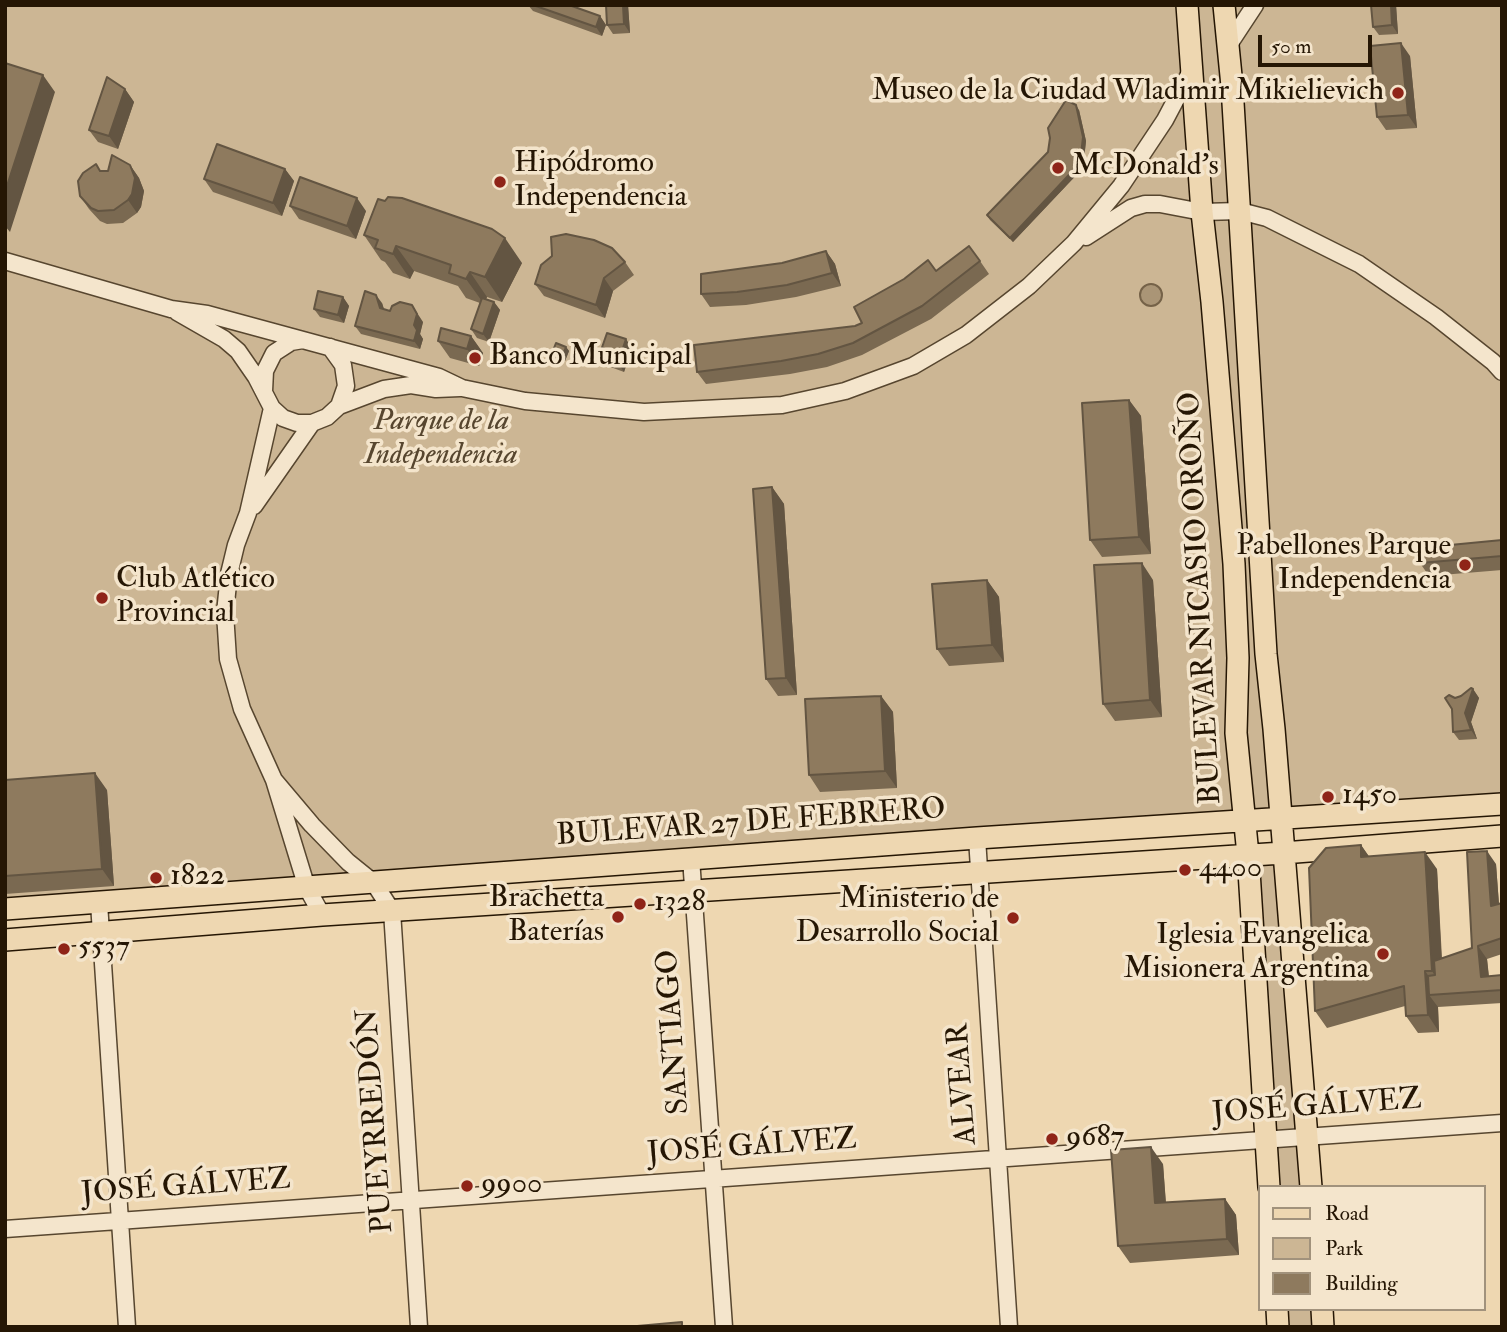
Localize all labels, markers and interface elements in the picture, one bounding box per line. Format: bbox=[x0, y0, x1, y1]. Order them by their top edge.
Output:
scale bar bbox=[1262, 21, 1376, 65]
text: 50 m bbox=[1271, 33, 1312, 60]
place label: Museo de la Ciudad Wladimir Mikielievich bbox=[872, 75, 1384, 111]
marker: Museo de la Ciudad Wladimir Mikielievich bbox=[1390, 85, 1406, 101]
place label: Hipódromo Independencia bbox=[514, 147, 687, 218]
place label: McDonald's bbox=[1072, 150, 1219, 186]
marker: McDonald's bbox=[1050, 160, 1066, 176]
marker: Hipódromo Independencia bbox=[492, 174, 508, 190]
place label: Banco Municipal bbox=[489, 340, 692, 376]
marker: Banco Municipal bbox=[467, 350, 483, 366]
street label: BULEVAR NICASIO OROÑO bbox=[1173, 391, 1231, 805]
park label: Parque de la Independencia bbox=[364, 405, 518, 476]
place label: Pabellones Parque Independencia bbox=[1236, 530, 1451, 600]
marker: Pabellones Parque Independencia bbox=[1457, 557, 1473, 573]
place label: Club Atlético Provincial bbox=[116, 563, 275, 634]
marker: Club Atlético Provincial bbox=[94, 590, 110, 606]
place label: 1450 bbox=[1342, 779, 1397, 815]
marker: 1450 bbox=[1320, 789, 1336, 805]
street label: BULEVAR 27 DE FEBRERO bbox=[555, 792, 947, 856]
place label: 4400 bbox=[1199, 852, 1262, 888]
place label: 1822 bbox=[170, 860, 225, 896]
marker: 4400 bbox=[1177, 862, 1193, 878]
marker: 1822 bbox=[148, 870, 164, 886]
place label: Brachetta Baterías bbox=[489, 882, 604, 953]
place label: Ministerio de Desarrollo Social bbox=[796, 883, 999, 954]
place label: 1328 bbox=[654, 886, 706, 922]
marker: 1328 bbox=[632, 896, 648, 912]
marker: Brachetta Baterías bbox=[610, 909, 626, 925]
marker: Ministerio de Desarrollo Social bbox=[1005, 910, 1021, 926]
place label: Iglesia Evangelica Misionera Argentina bbox=[1123, 919, 1369, 990]
place label: 5537 bbox=[78, 931, 130, 967]
marker: 5537 bbox=[56, 941, 72, 957]
marker: Iglesia Evangelica Misionera Argentina bbox=[1375, 946, 1391, 962]
street label: SANTIAGO bbox=[651, 948, 699, 1116]
street label: PUEYRREDÓN bbox=[351, 1008, 403, 1234]
street label: ALVEAR bbox=[942, 1022, 986, 1146]
street label: JOSÉ GÁLVEZ bbox=[1211, 1083, 1423, 1133]
place label: 9687 bbox=[1066, 1121, 1124, 1157]
street label: JOSÉ GÁLVEZ bbox=[646, 1123, 858, 1173]
marker: 9687 bbox=[1044, 1131, 1060, 1147]
street label: JOSÉ GÁLVEZ bbox=[80, 1163, 292, 1213]
place label: 9900 bbox=[481, 1168, 542, 1204]
marker: 9900 bbox=[459, 1178, 475, 1194]
legend bbox=[1258, 1185, 1486, 1311]
text: Road bbox=[1325, 1200, 1369, 1227]
text: Park bbox=[1325, 1235, 1363, 1262]
text: Building bbox=[1325, 1270, 1398, 1297]

